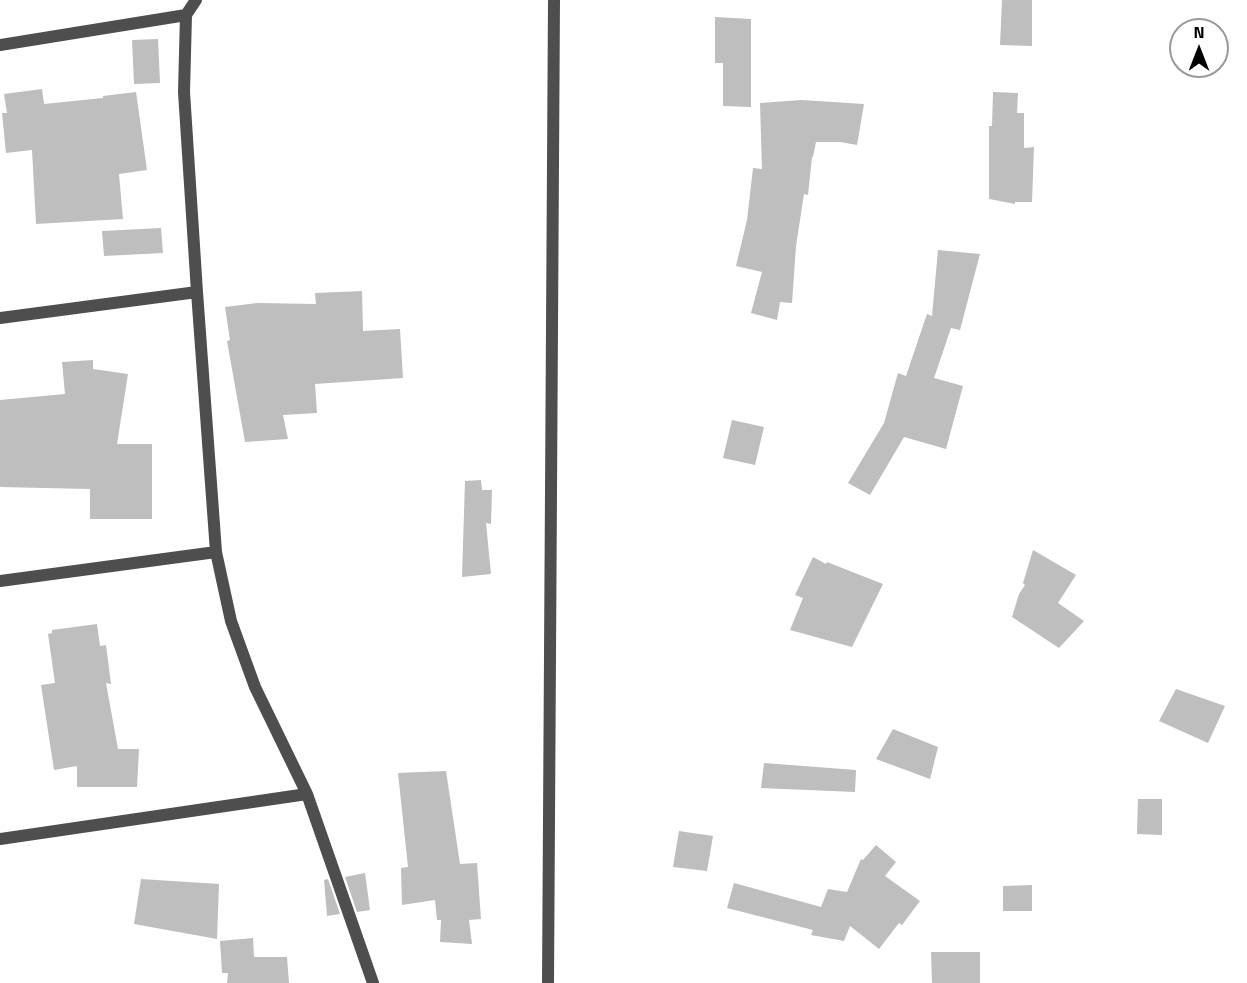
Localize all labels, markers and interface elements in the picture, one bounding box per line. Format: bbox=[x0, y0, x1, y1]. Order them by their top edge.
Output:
north arrow bbox=[1169, 18, 1229, 78]
text: N bbox=[1193, 20, 1205, 44]

